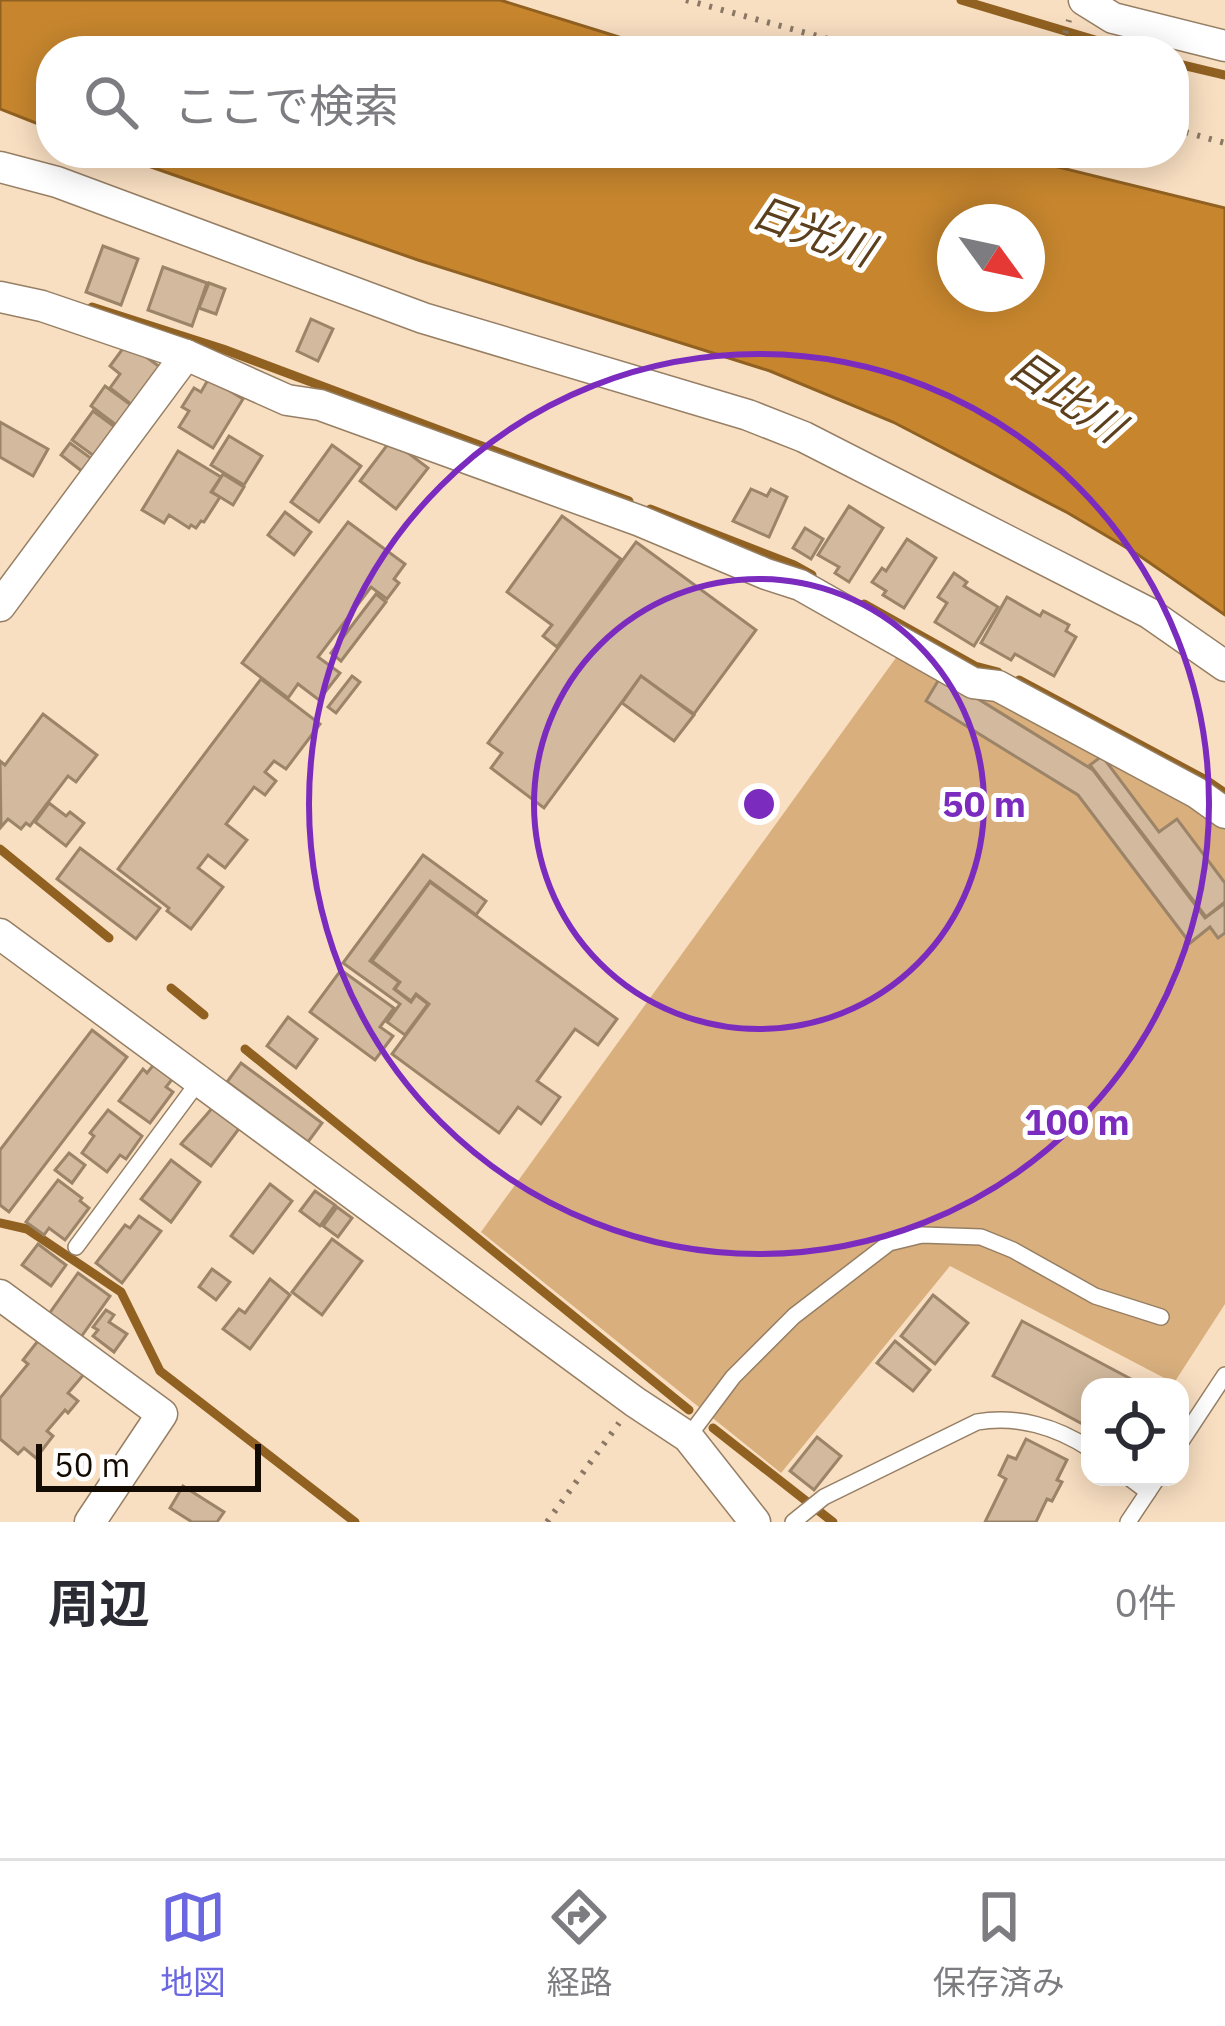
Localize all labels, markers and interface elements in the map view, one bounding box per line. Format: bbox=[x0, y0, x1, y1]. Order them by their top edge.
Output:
search box bbox=[36, 36, 1189, 168]
icon: search bbox=[78, 69, 144, 135]
text: ここで検索 bbox=[174, 76, 399, 134]
water label: 日光川 bbox=[745, 183, 886, 279]
north arrow bbox=[937, 204, 1045, 312]
water label: 目比川 bbox=[1000, 338, 1138, 456]
text: 50 m bbox=[942, 780, 1026, 827]
centre of rings bbox=[738, 783, 780, 825]
text: 100 m bbox=[1024, 1098, 1130, 1145]
map controls bbox=[1081, 1378, 1189, 1486]
button: locate bbox=[1081, 1378, 1189, 1486]
scale bar bbox=[36, 1438, 261, 1491]
text: 50 m bbox=[54, 1443, 130, 1486]
text: 周辺 bbox=[48, 1570, 150, 1636]
text: 0件 bbox=[1115, 1577, 1177, 1628]
tab: 地図 bbox=[160, 1884, 226, 2004]
tab: 経路 bbox=[546, 1884, 612, 2004]
tab: 保存済み bbox=[933, 1884, 1065, 2004]

